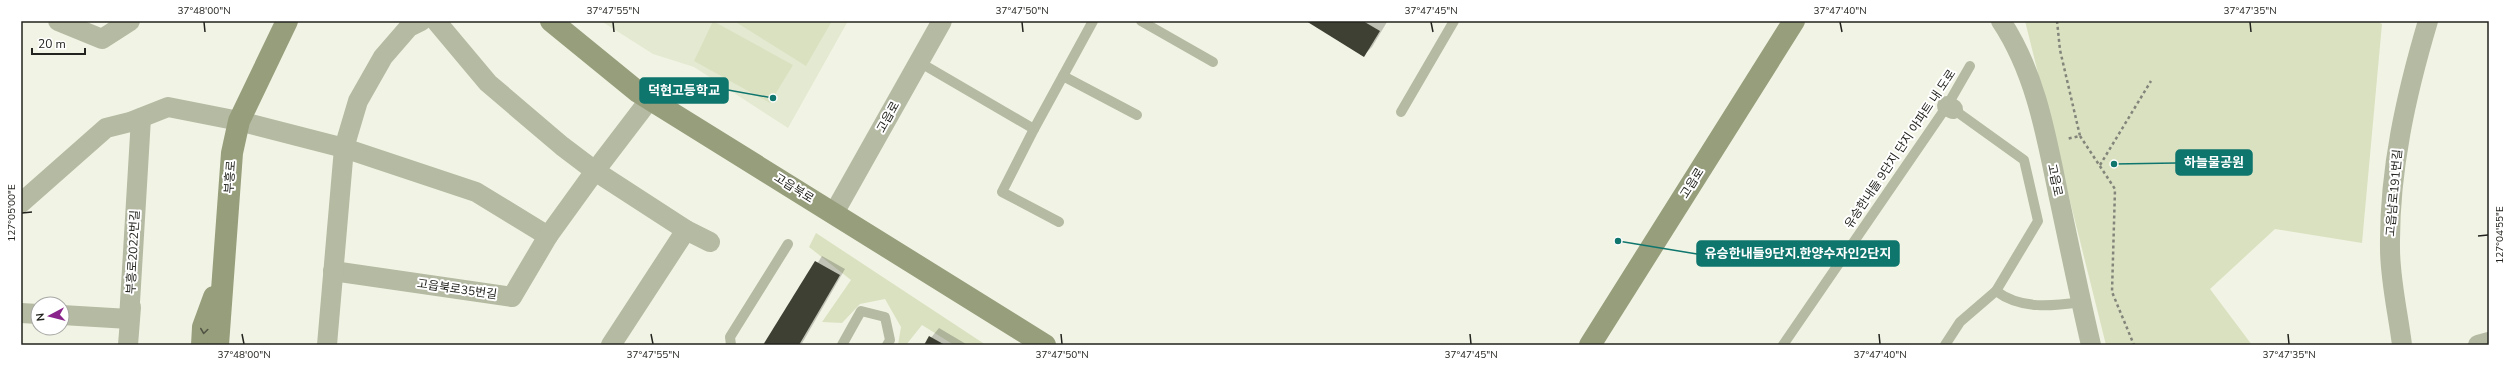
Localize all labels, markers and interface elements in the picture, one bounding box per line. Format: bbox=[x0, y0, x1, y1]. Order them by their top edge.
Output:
text: 37°48'00"N bbox=[177, 4, 231, 18]
text: 37°47'55"N bbox=[586, 4, 640, 18]
text: 37°47'50"N bbox=[995, 4, 1049, 18]
text: 37°47'45"N bbox=[1404, 4, 1458, 18]
text: 37°47'40"N bbox=[1813, 4, 1867, 18]
text: 37°47'35"N bbox=[2223, 4, 2277, 18]
scale bar bbox=[32, 30, 85, 56]
text: 20 m bbox=[38, 36, 66, 52]
street label: 유승한내들 9단지 단지 아파트 내 도로 bbox=[1841, 66, 1959, 232]
callout: 덕현고등학교 bbox=[640, 78, 728, 103]
text: 덕현고등학교 bbox=[648, 82, 720, 100]
street label: 고읍로 bbox=[873, 99, 903, 135]
street label: 고읍남로191번길 bbox=[2382, 149, 2406, 237]
callout: 하늘물공원 bbox=[2176, 150, 2252, 175]
text: 하늘물공원 bbox=[2184, 154, 2244, 172]
street label: 부흥로 bbox=[221, 160, 239, 194]
street label: 고읍로 bbox=[2044, 162, 2066, 198]
street label: 고읍로 bbox=[1676, 165, 1708, 201]
street label: 고읍북로 bbox=[771, 170, 817, 206]
text: 127°05'00"E bbox=[5, 184, 19, 242]
text: 127°04'55"E bbox=[2493, 206, 2507, 264]
street label: 부흥로2022번길 bbox=[123, 210, 143, 294]
callout: 유승한내들9단지.한양수자인2단지 bbox=[1697, 241, 1899, 266]
text: 유승한내들9단지.한양수자인2단지 bbox=[1705, 245, 1891, 263]
street label: 고읍북로35번길 bbox=[416, 275, 498, 303]
north arrow bbox=[30, 296, 70, 336]
text: N bbox=[33, 312, 49, 322]
one-way arrow bbox=[199, 328, 208, 334]
text: 37°48'00"N bbox=[217, 348, 271, 362]
text: 37°47'55"N bbox=[626, 348, 680, 362]
text: 37°47'50"N bbox=[1035, 348, 1089, 362]
text: 37°47'45"N bbox=[1444, 348, 1498, 362]
text: 37°47'40"N bbox=[1853, 348, 1907, 362]
text: 37°47'35"N bbox=[2262, 348, 2316, 362]

